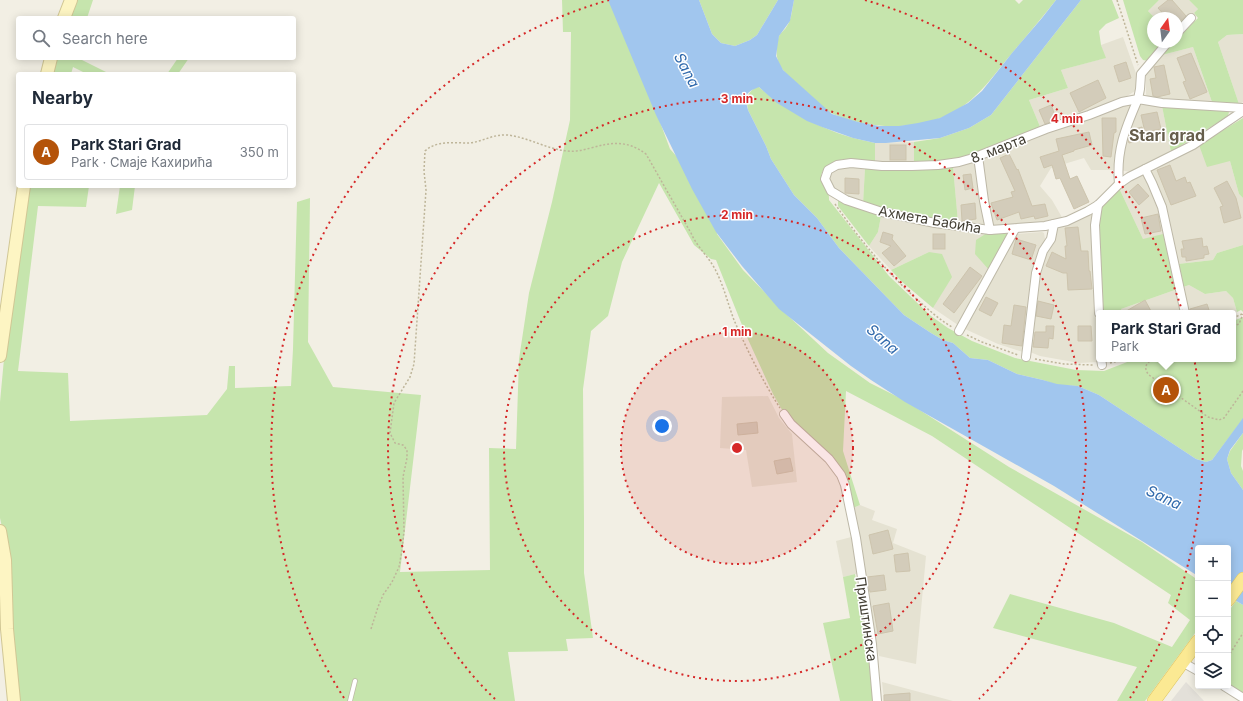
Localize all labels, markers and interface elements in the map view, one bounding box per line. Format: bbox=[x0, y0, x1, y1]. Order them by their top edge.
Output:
north arrow bbox=[1147, 12, 1183, 48]
search box bbox=[16, 16, 296, 60]
icon: search bbox=[30, 27, 52, 49]
text: Search here bbox=[62, 29, 148, 48]
water label: Sana bbox=[670, 49, 704, 91]
text: Nearby bbox=[32, 88, 93, 108]
text: 3 min bbox=[721, 91, 753, 106]
text: 4 min bbox=[1051, 111, 1083, 126]
district label: Stari grad bbox=[1129, 125, 1205, 145]
street label: 8. марта bbox=[968, 130, 1028, 166]
text: Park Stari Grad bbox=[71, 135, 181, 154]
text: A bbox=[41, 144, 51, 160]
text: 350 m bbox=[240, 144, 279, 160]
text: Park · Смaје Кахирића bbox=[71, 154, 213, 170]
street label: Ахмета Бабића bbox=[877, 202, 983, 236]
text: 2 min bbox=[721, 207, 753, 222]
popup bbox=[1096, 310, 1236, 362]
text: Park Stari Grad bbox=[1111, 319, 1221, 338]
water label: Sana bbox=[863, 320, 903, 358]
text: 1 min bbox=[722, 324, 752, 339]
text: Park bbox=[1111, 338, 1139, 354]
pin: A bbox=[1153, 375, 1179, 405]
your location bbox=[652, 416, 672, 436]
centre of rings bbox=[730, 441, 744, 455]
water label: Sana bbox=[1143, 481, 1185, 513]
map controls bbox=[1195, 545, 1231, 689]
button: + bbox=[1195, 545, 1231, 581]
street label: Приштинска bbox=[853, 575, 881, 663]
button: − bbox=[1195, 581, 1231, 617]
button: locate bbox=[1195, 617, 1231, 653]
button: layers bbox=[1195, 653, 1231, 689]

